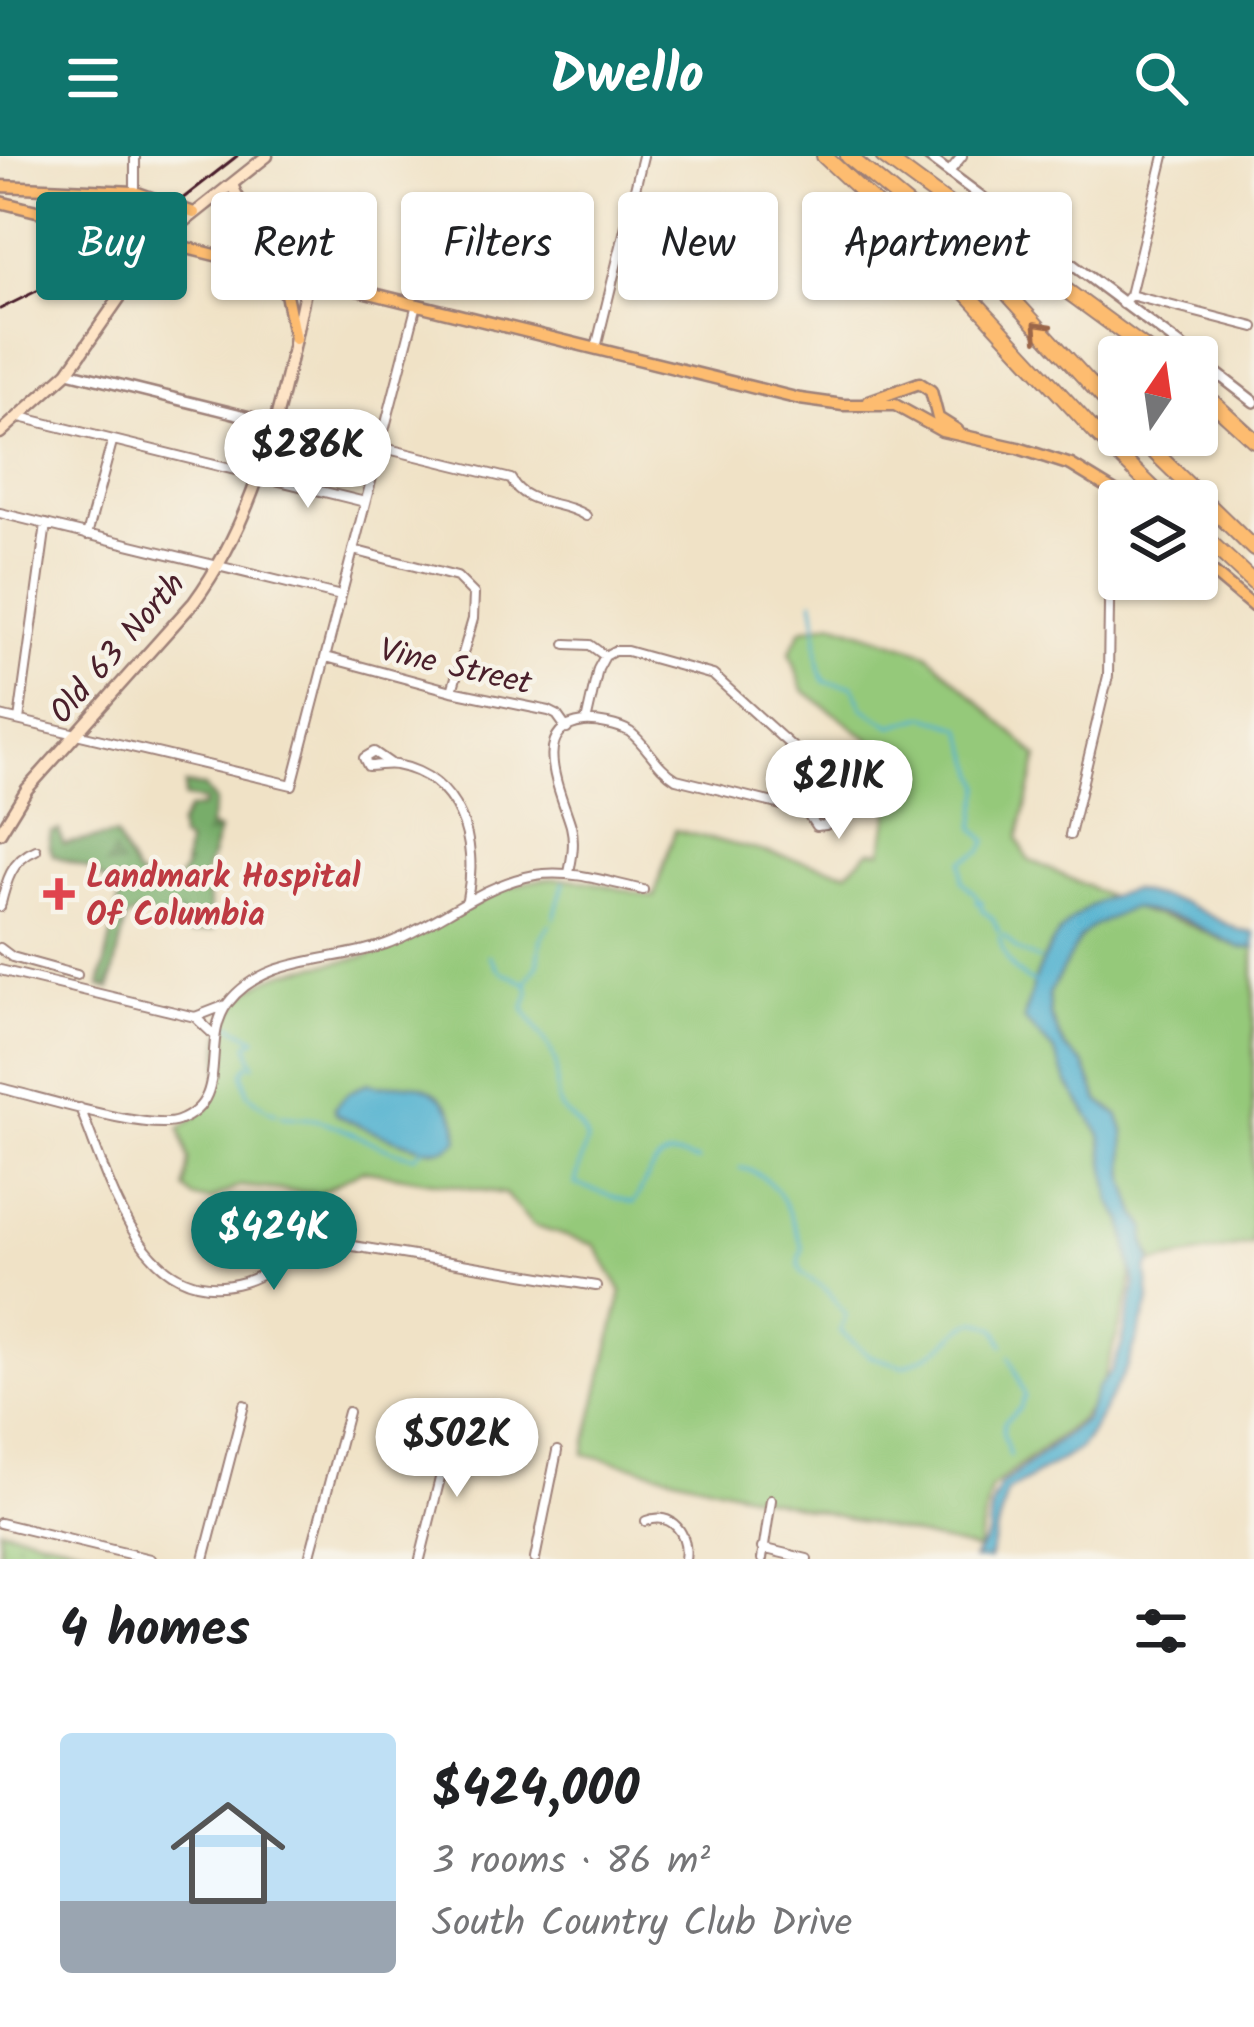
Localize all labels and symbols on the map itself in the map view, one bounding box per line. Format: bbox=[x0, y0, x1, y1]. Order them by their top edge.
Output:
one-way arrow bbox=[1033, 321, 1054, 342]
north arrow bbox=[1098, 336, 1218, 456]
pin: $286K bbox=[224, 409, 392, 511]
street label: Old 63 North bbox=[37, 561, 200, 737]
street label: Vine Street bbox=[374, 625, 538, 712]
pin: $211K bbox=[755, 740, 923, 842]
place label: Landmark Hospital Of Columbia bbox=[86, 852, 361, 943]
marker: Landmark Hospital Of Columbia bbox=[43, 878, 75, 910]
pin: $424K bbox=[190, 1191, 358, 1293]
pin: $502K bbox=[373, 1398, 541, 1500]

